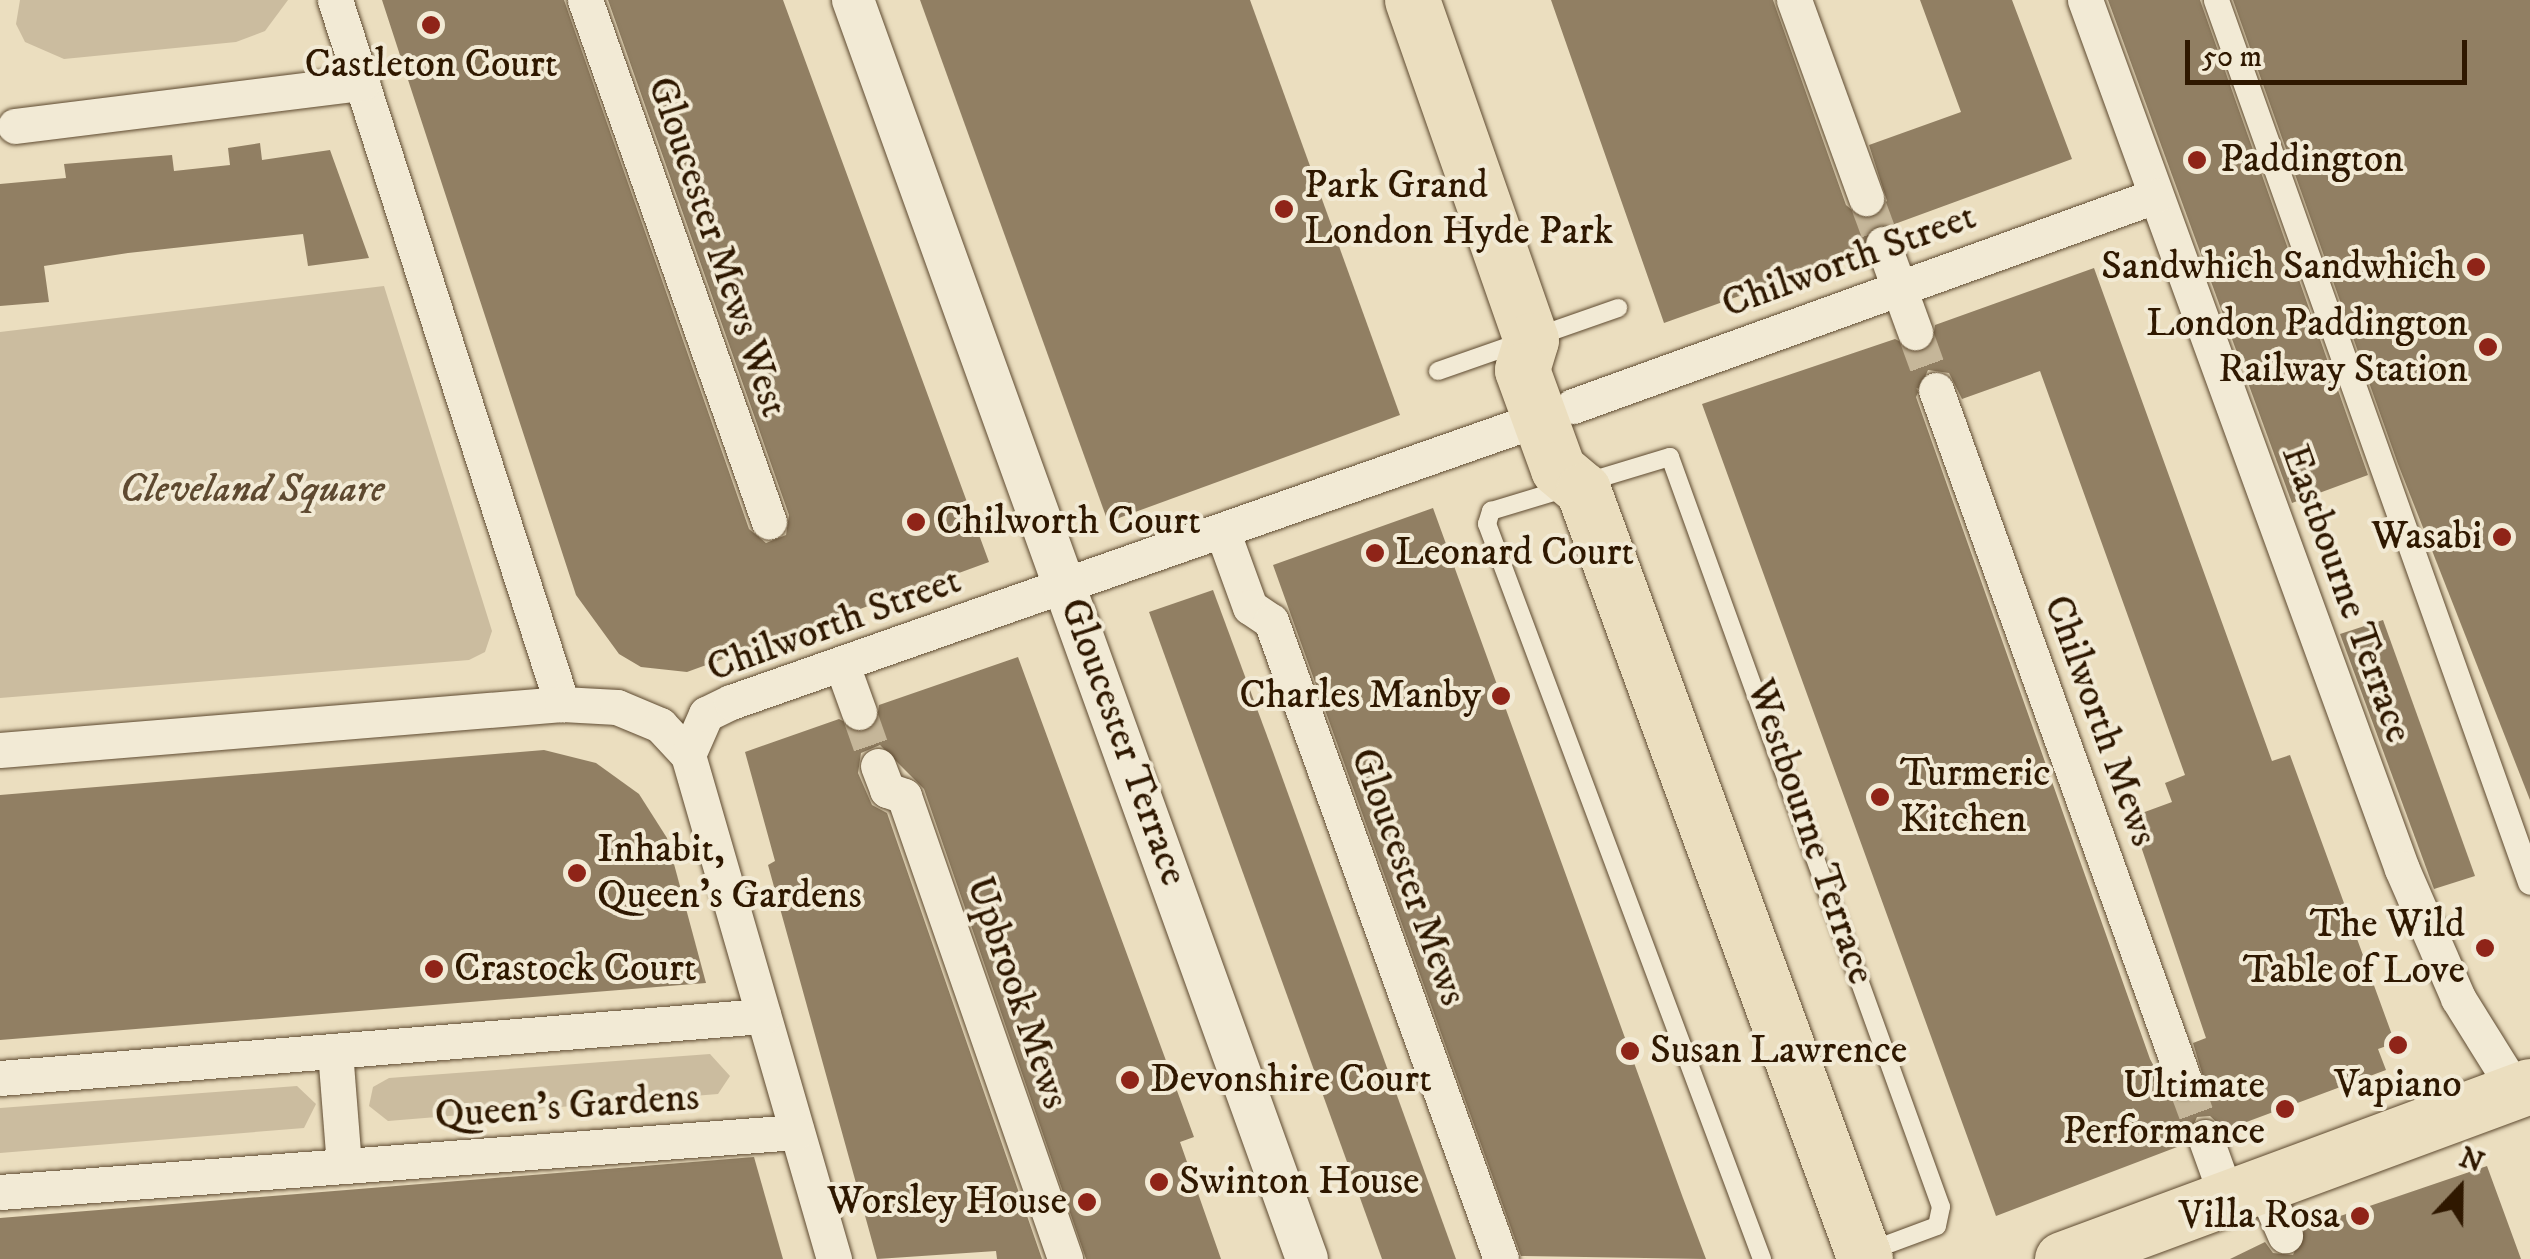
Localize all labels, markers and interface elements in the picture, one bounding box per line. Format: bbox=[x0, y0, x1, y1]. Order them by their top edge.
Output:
marker: Castleton Court bbox=[420, 14, 442, 36]
scale bar bbox=[2190, 20, 2472, 82]
text: 50 m bbox=[2202, 39, 2262, 76]
place label: Castleton Court bbox=[304, 41, 558, 89]
street label: Gloucester Mews West bbox=[636, 71, 798, 423]
place label: Paddington bbox=[2220, 136, 2404, 184]
marker: Paddington bbox=[2184, 147, 2210, 173]
place label: Park Grand London Hyde Park bbox=[1304, 162, 1613, 256]
street label: Chilworth Street bbox=[1716, 193, 1982, 329]
marker: Park Grand London Hyde Park bbox=[1273, 198, 1295, 220]
place label: Sandwhich Sandwhich bbox=[2101, 243, 2456, 291]
marker: Sandwhich Sandwhich bbox=[2465, 256, 2487, 278]
place label: London Paddington Railway Station bbox=[2146, 300, 2468, 394]
marker: London Paddington Railway Station bbox=[2477, 336, 2499, 358]
street label: Eastbourne Terrace bbox=[2270, 439, 2422, 749]
park label: Cleveland Square bbox=[119, 466, 385, 514]
place label: Chilworth Court bbox=[936, 498, 1201, 546]
marker: Chilworth Court bbox=[905, 511, 927, 533]
place label: Wasabi bbox=[2371, 513, 2482, 561]
marker: Wasabi bbox=[2491, 526, 2513, 548]
place label: Leonard Court bbox=[1395, 529, 1634, 577]
marker: Leonard Court bbox=[1364, 542, 1386, 564]
street label: Chilworth Street bbox=[701, 557, 967, 693]
street label: Chilworth Mews bbox=[2032, 589, 2168, 853]
street label: Gloucester Terrace bbox=[1049, 592, 1197, 892]
place label: Charles Manby bbox=[1239, 672, 1481, 720]
street label: Westbourne Terrace bbox=[1735, 673, 1885, 991]
marker: Charles Manby bbox=[1490, 685, 1512, 707]
street label: Gloucester Mews bbox=[1339, 742, 1477, 1012]
place label: Turmeric Kitchen bbox=[1900, 750, 2050, 844]
marker: Turmeric Kitchen bbox=[1869, 786, 1891, 808]
place label: Inhabit, Queen's Gardens bbox=[597, 826, 862, 920]
marker: Inhabit, Queen's Gardens bbox=[566, 862, 588, 884]
street label: Upbrook Mews bbox=[955, 871, 1079, 1115]
place label: The Wild Table of Love bbox=[2243, 901, 2465, 995]
marker: The Wild Table of Love bbox=[2474, 937, 2496, 959]
place label: Crastock Court bbox=[454, 945, 697, 993]
marker: Crastock Court bbox=[423, 958, 445, 980]
place label: Susan Lawrence bbox=[1650, 1027, 1907, 1075]
marker: Vapiano bbox=[2387, 1034, 2409, 1056]
marker: Susan Lawrence bbox=[1619, 1040, 1641, 1062]
place label: Devonshire Court bbox=[1150, 1056, 1432, 1104]
place label: Vapiano bbox=[2334, 1061, 2462, 1109]
place label: Ultimate Performance bbox=[2063, 1062, 2265, 1156]
marker: Devonshire Court bbox=[1119, 1069, 1141, 1091]
street label: Queen's Gardens bbox=[433, 1074, 701, 1140]
marker: Ultimate Performance bbox=[2274, 1098, 2296, 1120]
north arrow bbox=[2410, 1139, 2510, 1239]
text: N bbox=[2454, 1140, 2489, 1181]
place label: Swinton House bbox=[1179, 1158, 1420, 1206]
marker: Swinton House bbox=[1148, 1171, 1170, 1193]
place label: Worsley House bbox=[827, 1178, 1067, 1226]
marker: Worsley House bbox=[1076, 1191, 1098, 1213]
place label: Villa Rosa bbox=[2179, 1192, 2340, 1240]
marker: Villa Rosa bbox=[2349, 1205, 2371, 1227]

